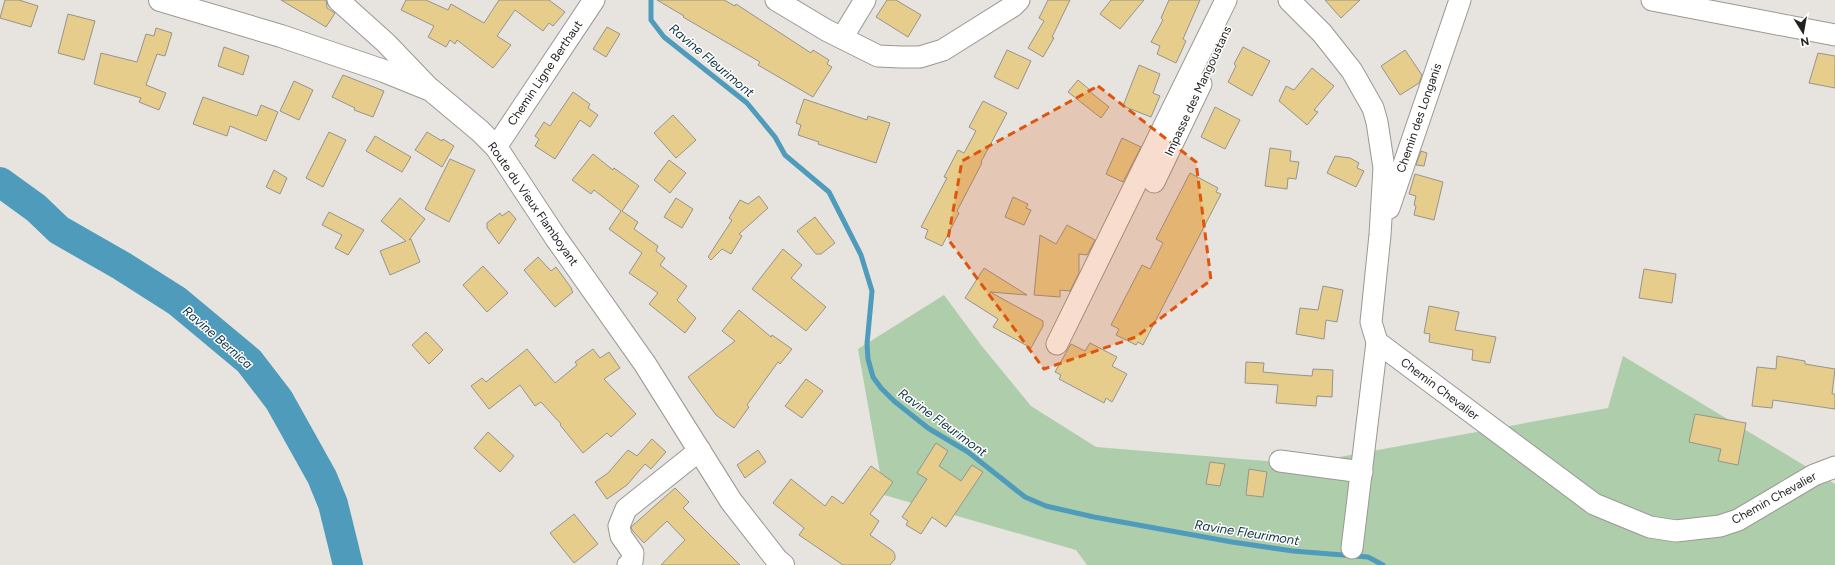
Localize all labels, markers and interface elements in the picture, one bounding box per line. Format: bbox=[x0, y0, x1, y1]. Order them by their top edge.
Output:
north arrow bbox=[1783, 12, 1823, 52]
street label: Chemin Ligne Berthaut bbox=[505, 18, 586, 128]
water label: Ravine Fleurimont bbox=[666, 21, 758, 101]
street label: Impasse des Mangoustans bbox=[1162, 23, 1234, 158]
text: N bbox=[1799, 34, 1810, 49]
street label: Chemin des Longanis bbox=[1394, 61, 1444, 175]
street label: Route du Vieux Flamboyant bbox=[485, 139, 581, 269]
water label: Ravine Bernica bbox=[180, 303, 256, 372]
street label: Chemin Chevalier bbox=[1398, 355, 1482, 423]
water label: Ravine Fleurimont bbox=[896, 385, 991, 460]
street label: Chemin Chevalier bbox=[1729, 469, 1819, 527]
water label: Ravine Fleurimont bbox=[1194, 517, 1301, 548]

